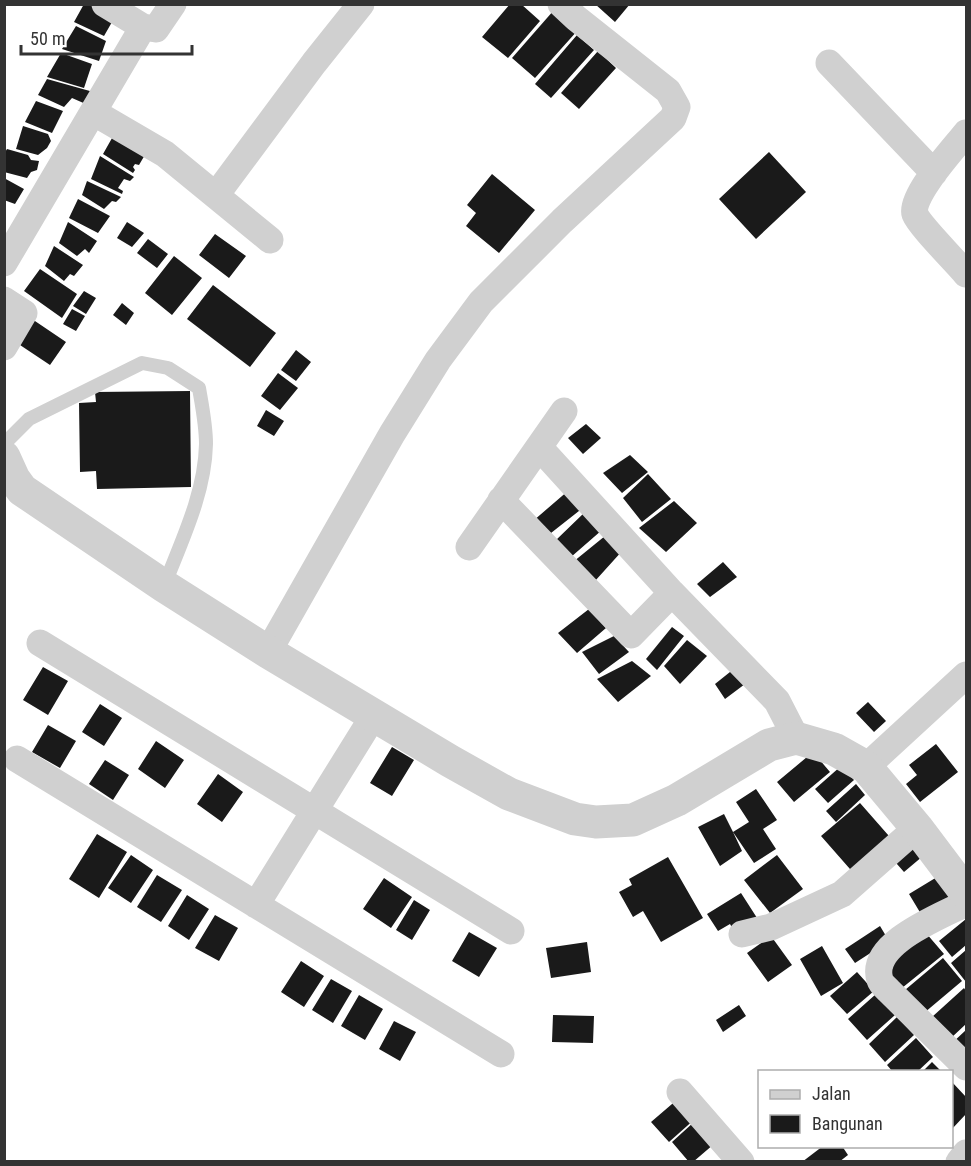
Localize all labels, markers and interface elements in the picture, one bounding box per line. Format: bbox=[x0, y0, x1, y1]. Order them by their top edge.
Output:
scale bar bbox=[21, 18, 192, 56]
text: 50 m bbox=[30, 28, 65, 49]
legend bbox=[758, 1070, 953, 1148]
text: Jalan bbox=[812, 1083, 851, 1104]
text: Bangunan bbox=[812, 1113, 883, 1134]

